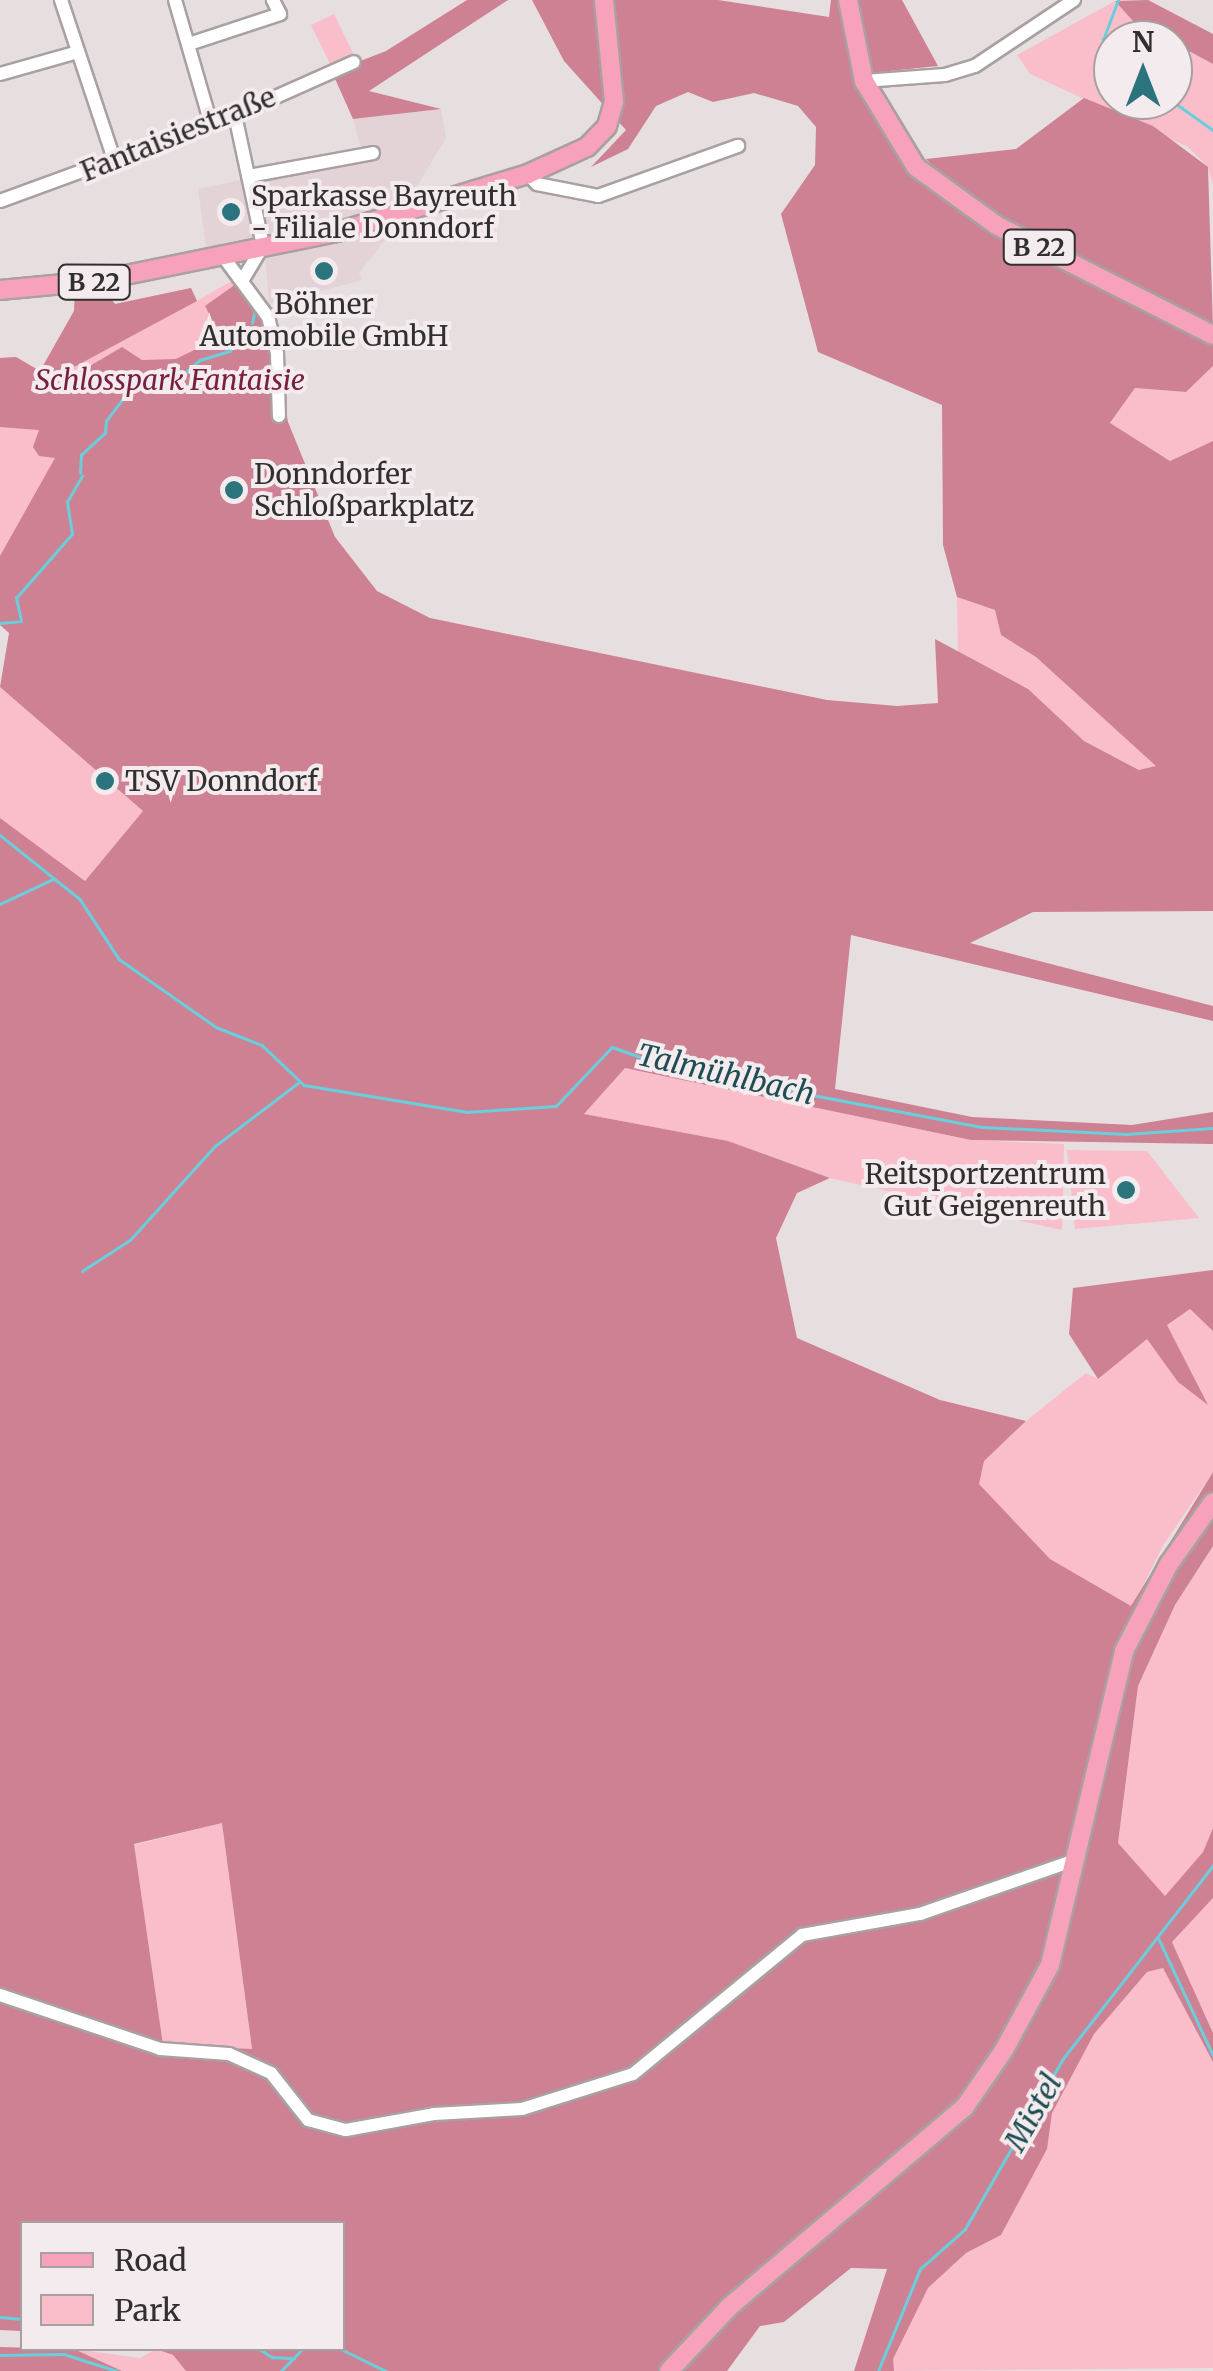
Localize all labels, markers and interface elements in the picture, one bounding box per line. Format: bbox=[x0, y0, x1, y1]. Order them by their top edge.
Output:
north arrow bbox=[1093, 20, 1193, 120]
text: N bbox=[1132, 24, 1154, 60]
street label: Fantaisiestraße bbox=[76, 80, 280, 188]
place label: Sparkasse Bayreuth - Filiale Donndorf bbox=[251, 179, 517, 245]
marker: Sparkasse Bayreuth - Filiale Donndorf bbox=[220, 201, 242, 223]
road number: B 22 bbox=[1002, 227, 1076, 267]
marker: Böhner Automobile GmbH bbox=[313, 260, 335, 282]
road number: B 22 bbox=[56, 262, 132, 302]
place label: Böhner Automobile GmbH bbox=[200, 287, 448, 353]
park label: Schlosspark Fantaisie bbox=[35, 363, 305, 397]
place label: Donndorfer Schloßparkplatz bbox=[254, 457, 474, 523]
marker: Donndorfer Schloßparkplatz bbox=[223, 479, 245, 501]
place label: TSV Donndorf bbox=[125, 764, 318, 798]
marker: TSV Donndorf bbox=[94, 770, 116, 792]
water label: Talmühlbach bbox=[634, 1036, 818, 1112]
place label: Reitsportzentrum Gut Geigenreuth bbox=[864, 1157, 1106, 1223]
marker: Reitsportzentrum Gut Geigenreuth bbox=[1115, 1179, 1137, 1201]
water label: Mistel bbox=[997, 2067, 1069, 2157]
legend bbox=[20, 2221, 345, 2351]
text: Road bbox=[114, 2241, 187, 2279]
text: Park bbox=[114, 2291, 181, 2329]

